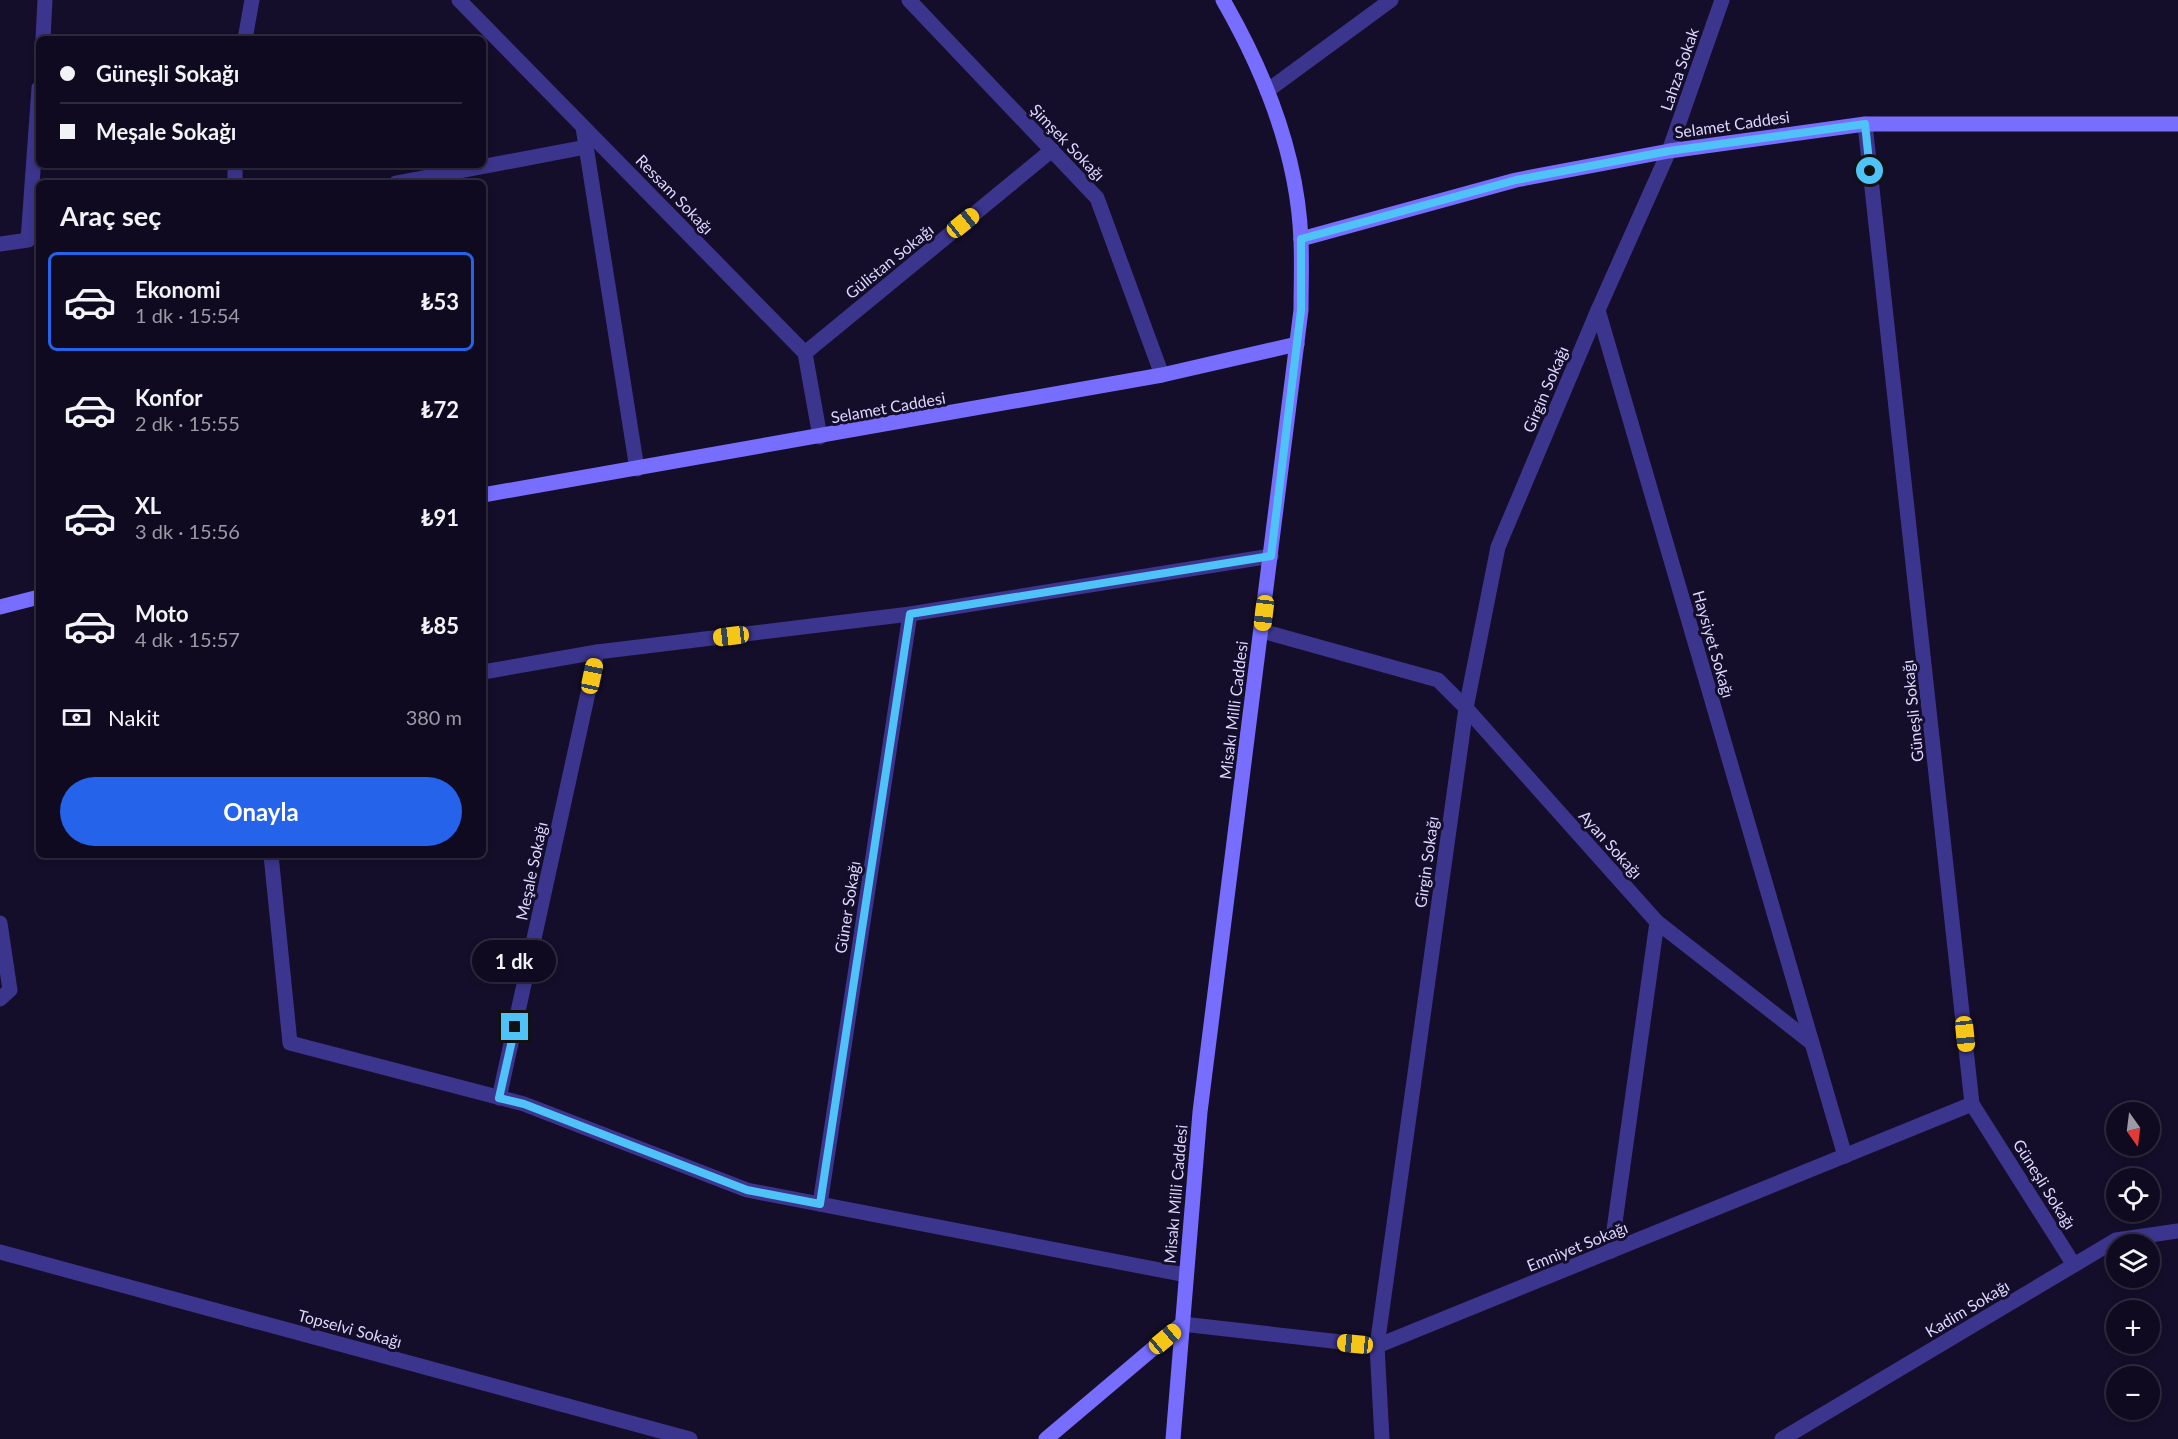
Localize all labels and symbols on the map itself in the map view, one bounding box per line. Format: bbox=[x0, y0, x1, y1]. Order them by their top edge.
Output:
street label: Lahza Sokak bbox=[1656, 24, 1702, 113]
street label: Şimşek Sokağı bbox=[1027, 100, 1109, 184]
street label: Selamet Caddesi bbox=[1673, 107, 1791, 141]
street label: Ressam Sokağı bbox=[632, 150, 718, 238]
route start bbox=[1856, 157, 1883, 184]
car bbox=[943, 205, 983, 241]
street label: Gülistan Sokağı bbox=[841, 220, 937, 302]
street label: Girgin Sokağı bbox=[1518, 343, 1572, 435]
street label: Selamet Caddesi bbox=[829, 388, 947, 426]
street label: Haysiyet Sokağı bbox=[1690, 588, 1738, 700]
car bbox=[1253, 594, 1275, 632]
car bbox=[712, 625, 750, 647]
street label: Misakı Milli Caddesi bbox=[1215, 640, 1251, 780]
car bbox=[579, 657, 605, 695]
street label: Güneşli Sokağı bbox=[1897, 659, 1927, 763]
street label: Ayan Sokağı bbox=[1575, 806, 1647, 882]
street label: Girgin Sokağı bbox=[1410, 815, 1442, 909]
street label: Meşale Sokağı bbox=[511, 820, 551, 922]
street label: Güner Sokağı bbox=[830, 859, 864, 955]
callout: 1 dk bbox=[473, 940, 557, 982]
route end bbox=[501, 1013, 528, 1040]
car bbox=[1954, 1015, 1976, 1053]
north arrow bbox=[2106, 1102, 2160, 1156]
street label: Misakı Milli Caddesi bbox=[1159, 1124, 1191, 1264]
street label: Güneşli Sokağı bbox=[2010, 1136, 2080, 1232]
street label: Emniyet Sokağı bbox=[1524, 1217, 1630, 1275]
street label: Kadim Sokağı bbox=[1922, 1276, 2012, 1340]
street label: Topselvi Sokağı bbox=[296, 1305, 404, 1351]
car bbox=[1145, 1321, 1185, 1357]
car bbox=[1336, 1333, 1374, 1355]

